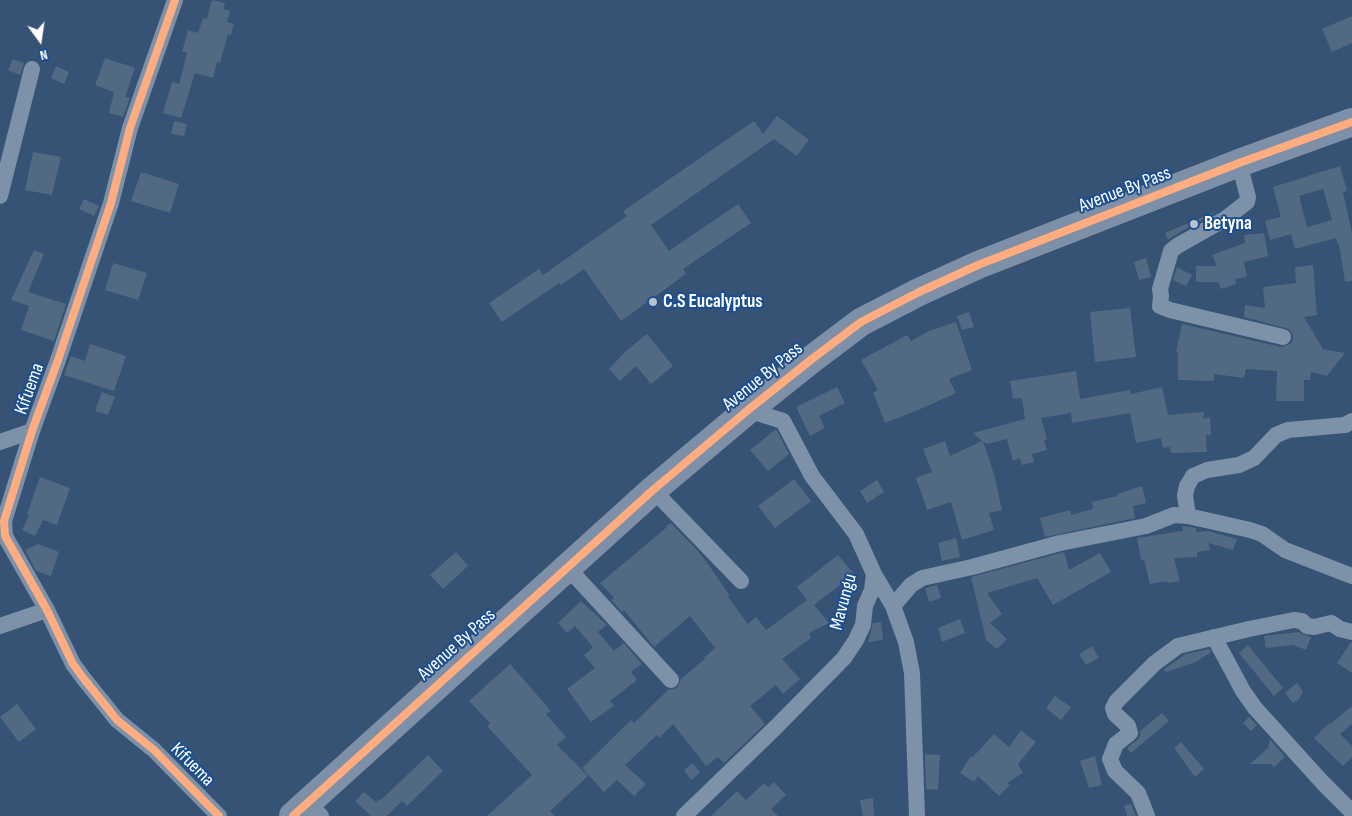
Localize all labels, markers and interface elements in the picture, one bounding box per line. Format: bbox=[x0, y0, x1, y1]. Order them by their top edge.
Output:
north arrow bbox=[15, 15, 65, 65]
text: N bbox=[38, 46, 49, 64]
street label: Avenue By Pass bbox=[1076, 162, 1174, 218]
place label: Betyna bbox=[1204, 213, 1252, 235]
marker: Betyna bbox=[1188, 218, 1200, 230]
place label: C.S Eucalyptus bbox=[663, 291, 763, 313]
marker: C.S Eucalyptus bbox=[647, 296, 659, 308]
street label: Avenue By Pass bbox=[718, 338, 808, 416]
street label: Kifuema bbox=[10, 360, 50, 418]
street label: Mavungu bbox=[826, 571, 862, 633]
street label: Avenue By Pass bbox=[413, 604, 501, 686]
street label: Kifuema bbox=[165, 738, 219, 792]

